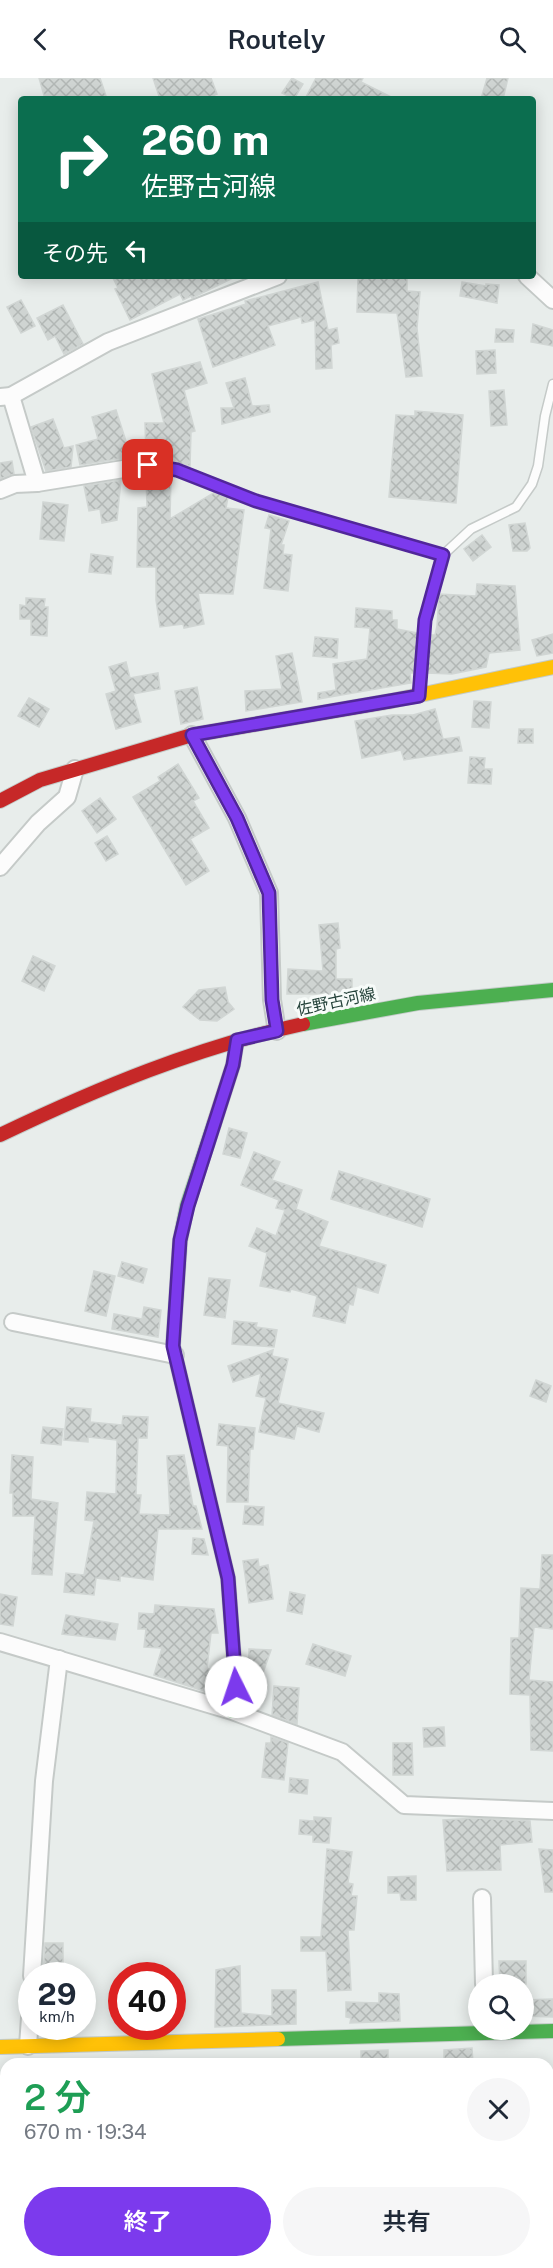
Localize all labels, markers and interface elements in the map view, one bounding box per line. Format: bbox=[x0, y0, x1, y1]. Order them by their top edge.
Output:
icon: back bbox=[24, 23, 57, 56]
text: Routely bbox=[227, 23, 326, 55]
icon: search bbox=[496, 23, 529, 56]
text: 260 m bbox=[141, 115, 269, 164]
icon: right bbox=[42, 120, 120, 198]
text: 佐野古河線 bbox=[141, 170, 276, 202]
icon: left bbox=[120, 234, 153, 267]
text: その先 bbox=[42, 240, 108, 266]
pin bbox=[122, 439, 173, 490]
icon: arrive bbox=[131, 448, 164, 481]
street label: 佐野古河線 bbox=[295, 984, 377, 1019]
position arrow bbox=[204, 1655, 268, 1719]
speed limit sign: 40 bbox=[108, 1962, 186, 2040]
map controls bbox=[468, 1974, 534, 2040]
button: search bbox=[468, 1974, 534, 2040]
text: 29 bbox=[38, 1976, 76, 2012]
text: km/h bbox=[39, 2008, 75, 2025]
text: 2 分 bbox=[24, 2076, 91, 2118]
button: close bbox=[467, 2078, 530, 2141]
text: 670 m · 19:34 bbox=[24, 2120, 147, 2144]
button: 終了 bbox=[24, 2187, 271, 2256]
button: 共有 bbox=[283, 2187, 530, 2256]

